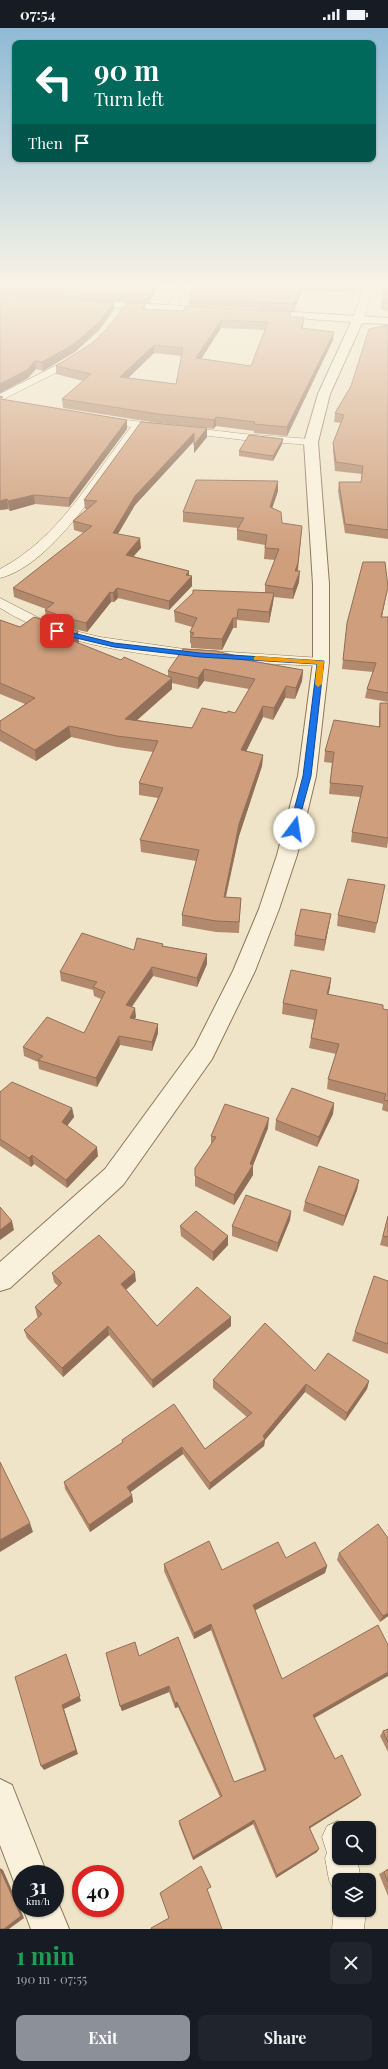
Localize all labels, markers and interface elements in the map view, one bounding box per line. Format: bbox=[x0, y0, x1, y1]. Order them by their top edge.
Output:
text: 07:54 bbox=[20, 4, 56, 24]
text: 90 m bbox=[94, 51, 159, 88]
icon: left bbox=[28, 56, 80, 108]
text: Turn left bbox=[94, 87, 164, 111]
icon: arrive bbox=[71, 132, 93, 154]
text: Then bbox=[28, 133, 63, 153]
pin bbox=[40, 614, 74, 648]
icon: arrive bbox=[46, 620, 68, 642]
position arrow bbox=[273, 808, 315, 850]
map controls bbox=[332, 1821, 376, 1917]
button: search bbox=[332, 1821, 376, 1865]
speed limit sign: 40 bbox=[72, 1865, 124, 1917]
text: 31 bbox=[29, 1872, 47, 1899]
button: layers bbox=[332, 1873, 376, 1917]
text: km/h bbox=[26, 1894, 50, 1908]
text: 1 min bbox=[16, 1939, 75, 1971]
button: close bbox=[330, 1942, 372, 1984]
text: 190 m · 07:55 bbox=[16, 1970, 87, 1987]
button: Exit bbox=[16, 2015, 190, 2061]
button: Share bbox=[198, 2015, 372, 2061]

